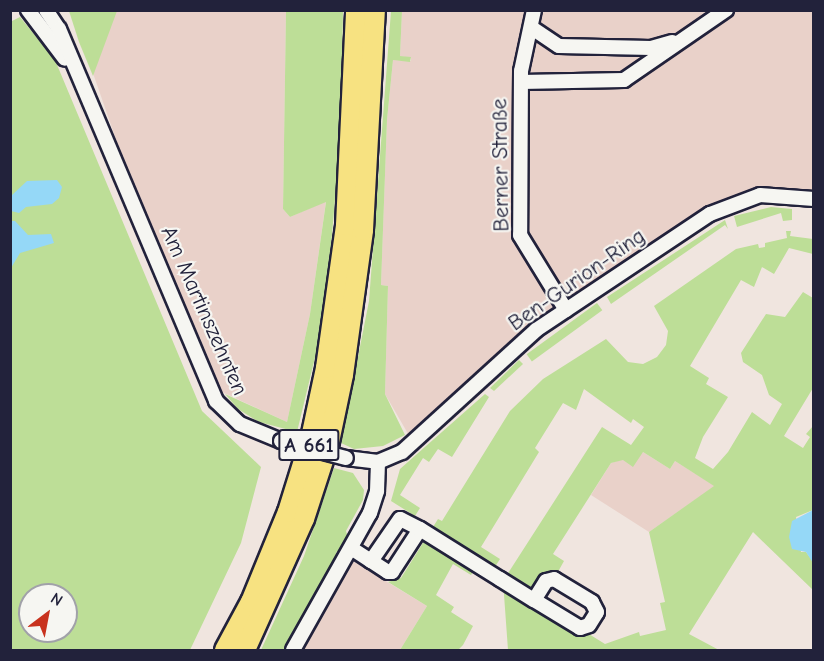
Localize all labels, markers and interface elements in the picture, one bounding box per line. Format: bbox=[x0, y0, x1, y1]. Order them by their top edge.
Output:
street label: Berner Straße bbox=[487, 98, 515, 232]
street label: Am Martinszehnten bbox=[155, 222, 253, 400]
street label: Ben-Gurion-Ring bbox=[503, 223, 651, 337]
road number: A 661 bbox=[278, 427, 340, 463]
north arrow bbox=[18, 583, 78, 643]
text: N bbox=[47, 589, 66, 610]

